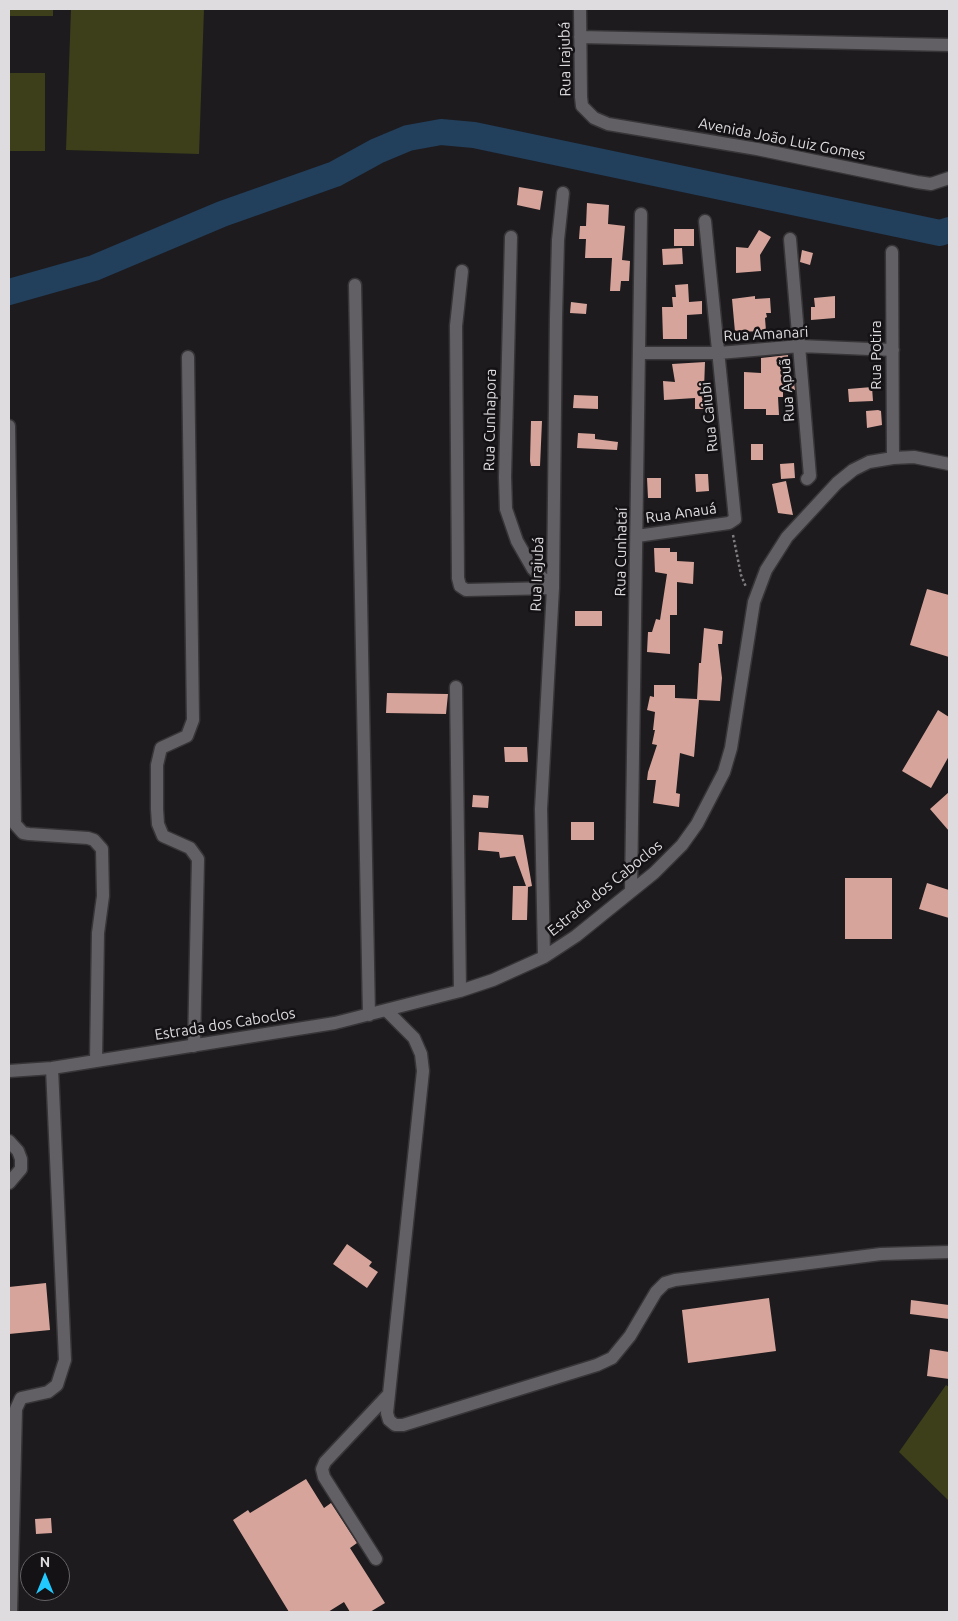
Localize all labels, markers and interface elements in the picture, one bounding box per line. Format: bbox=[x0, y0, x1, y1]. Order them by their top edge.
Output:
street label: Rua Irajubá bbox=[555, 21, 575, 97]
street label: Avenida João Luiz Gomes bbox=[697, 114, 867, 164]
street label: Rua Potira bbox=[867, 320, 885, 390]
street label: Rua Amanari bbox=[723, 323, 809, 345]
street label: Rua Apuã bbox=[776, 358, 798, 422]
street label: Rua Cunhapora bbox=[480, 369, 500, 471]
street label: Rua Caiubi bbox=[696, 381, 722, 453]
street label: Rua Anauá bbox=[644, 499, 718, 527]
street label: Rua Cunhataí bbox=[611, 507, 631, 597]
street label: Rua Irajubá bbox=[527, 536, 547, 612]
street label: Estrada dos Caboclos bbox=[544, 836, 666, 940]
street label: Estrada dos Caboclos bbox=[153, 1004, 297, 1044]
north arrow bbox=[20, 1551, 70, 1601]
text: N bbox=[40, 1554, 50, 1570]

